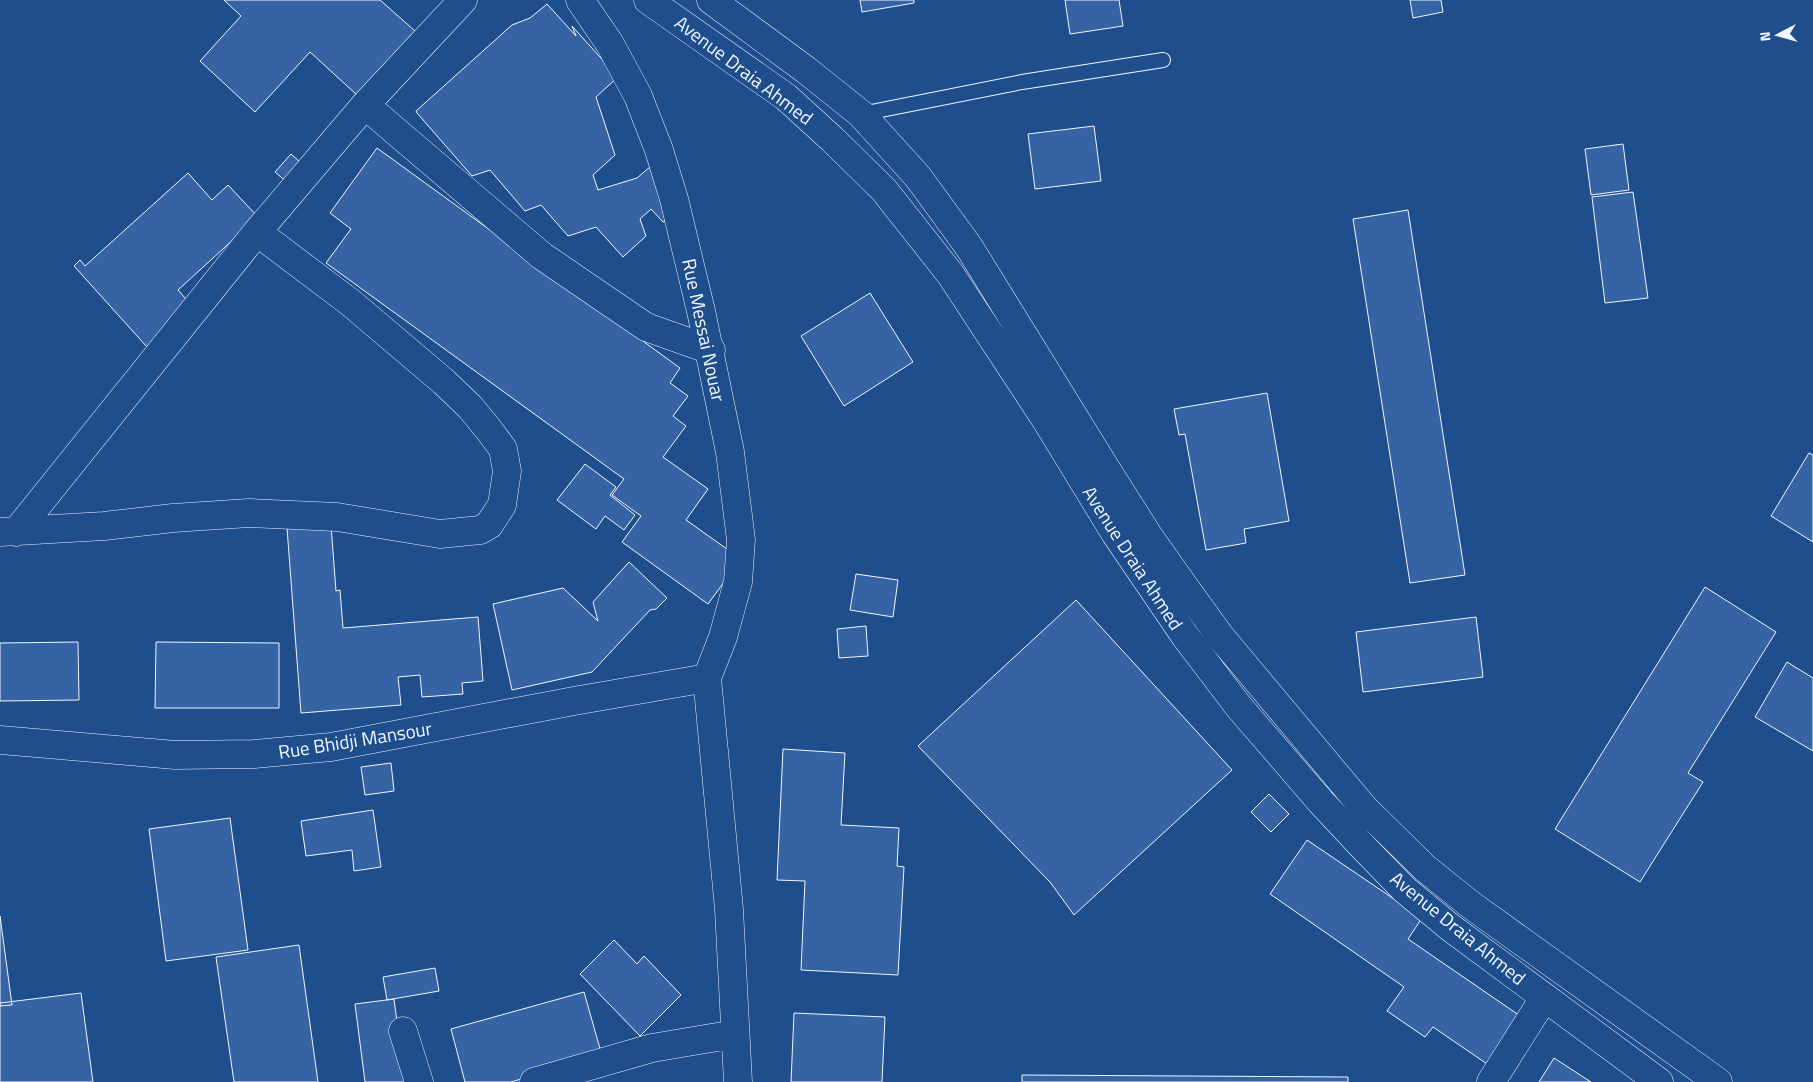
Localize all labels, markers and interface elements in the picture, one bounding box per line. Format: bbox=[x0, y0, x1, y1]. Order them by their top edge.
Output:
street label: Avenue Draia Ahmed bbox=[669, 8, 820, 131]
north arrow bbox=[1753, 10, 1803, 60]
text: N bbox=[1754, 30, 1776, 42]
street label: Rue Messai Nouar bbox=[675, 256, 734, 404]
street label: Avenue Draia Ahmed bbox=[1076, 480, 1191, 636]
street label: Rue Bhidji Mansour bbox=[276, 713, 434, 766]
street label: Avenue Draia Ahmed bbox=[1384, 864, 1532, 991]

